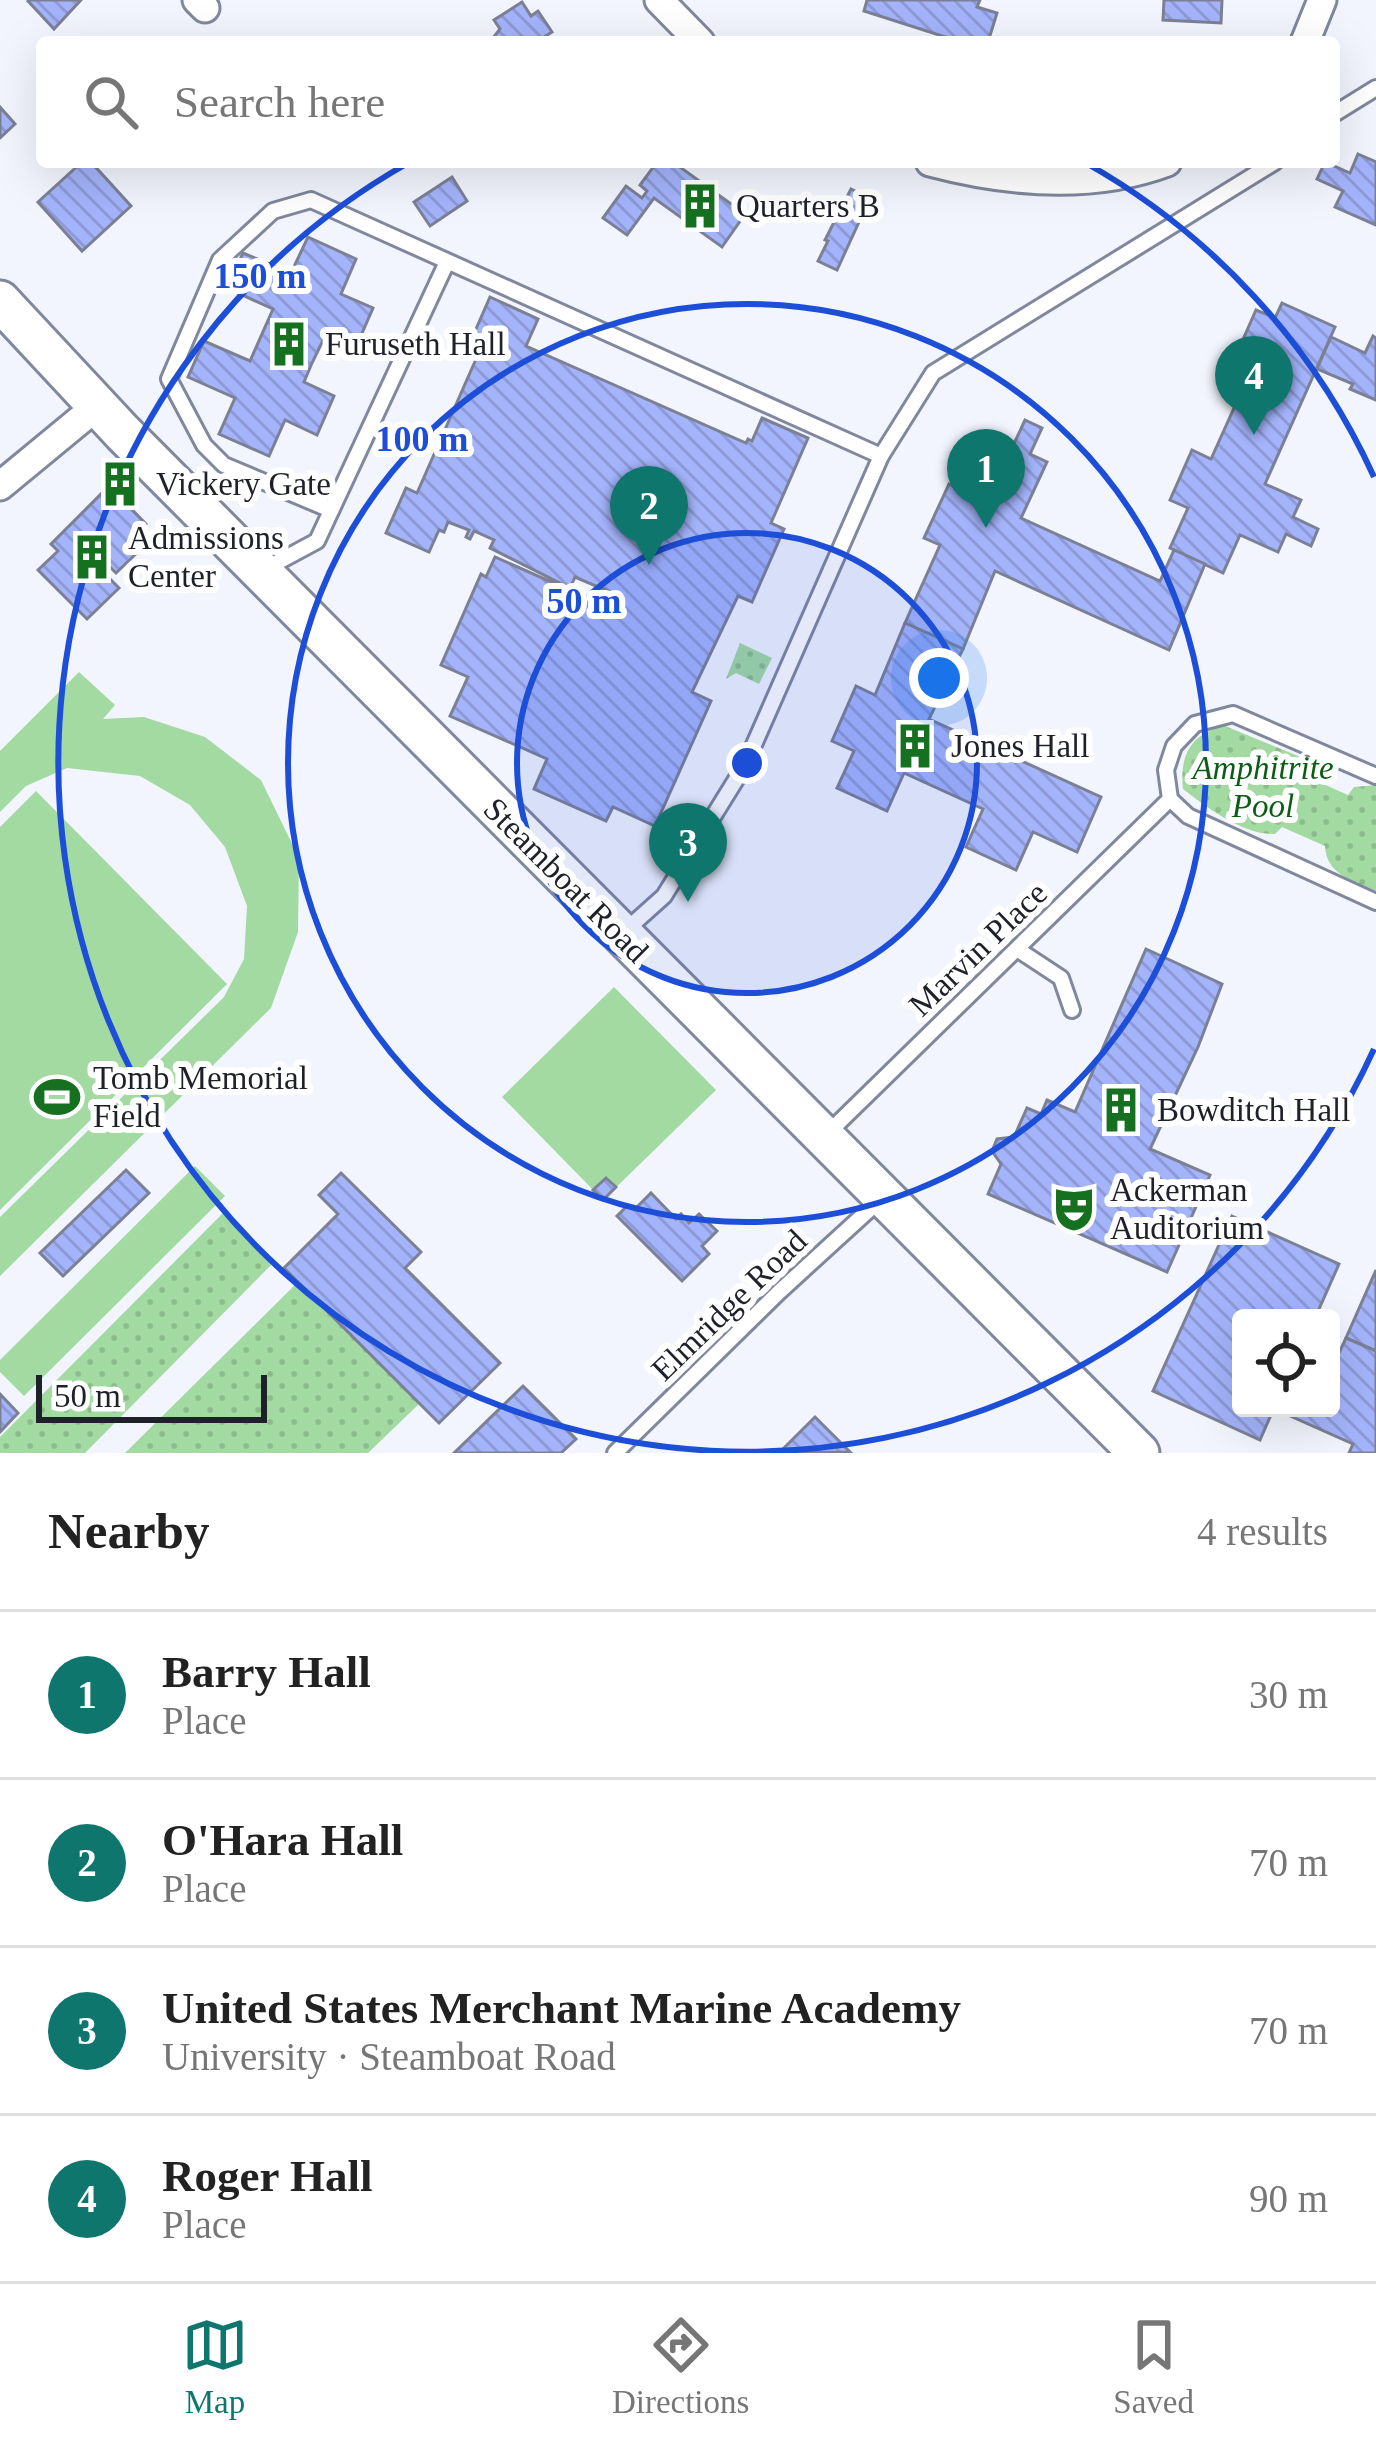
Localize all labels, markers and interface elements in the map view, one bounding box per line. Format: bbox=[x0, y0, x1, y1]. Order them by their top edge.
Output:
search box bbox=[36, 36, 1340, 168]
icon: search bbox=[78, 69, 144, 135]
text: Search here bbox=[174, 77, 385, 127]
building icon: Quarters B bbox=[675, 181, 725, 231]
place label: Quarters B bbox=[736, 188, 880, 224]
text: 150 m bbox=[214, 256, 307, 296]
building icon: Furuseth Hall bbox=[264, 319, 314, 369]
place label: Furuseth Hall bbox=[325, 326, 506, 362]
pin: 4 bbox=[1215, 336, 1293, 435]
text: 100 m bbox=[376, 419, 469, 459]
pin: 1 bbox=[947, 429, 1025, 528]
building icon: Vickery Gate bbox=[95, 459, 145, 509]
place label: Vickery Gate bbox=[156, 466, 331, 502]
pin: 2 bbox=[610, 466, 688, 565]
place label: Admissions Center bbox=[128, 520, 284, 594]
building icon: Admissions Center bbox=[67, 532, 117, 582]
text: 50 m bbox=[547, 581, 622, 621]
your location bbox=[909, 648, 969, 708]
building icon: Jones Hall bbox=[890, 721, 940, 771]
place label: Jones Hall bbox=[951, 728, 1089, 764]
centre of rings bbox=[726, 742, 768, 784]
park label: Amphitrite Pool bbox=[1190, 750, 1334, 824]
street label: Steamboat Road bbox=[476, 790, 656, 970]
pin: 3 bbox=[649, 803, 727, 902]
street label: Marvin Place bbox=[902, 875, 1054, 1023]
place label: Tomb Memorial Field bbox=[93, 1060, 308, 1134]
sports icon: Tomb Memorial Field bbox=[32, 1072, 82, 1122]
building icon: Bowditch Hall bbox=[1096, 1085, 1146, 1135]
place label: Bowditch Hall bbox=[1157, 1092, 1350, 1128]
place label: Ackerman Auditorium bbox=[1110, 1172, 1264, 1246]
theatre icon: Ackerman Auditorium bbox=[1049, 1184, 1099, 1234]
street label: Elmridge Road bbox=[644, 1222, 814, 1388]
map controls bbox=[1232, 1309, 1340, 1417]
button: locate bbox=[1232, 1309, 1340, 1417]
scale bar bbox=[36, 1369, 267, 1422]
text: 50 m bbox=[54, 1378, 121, 1414]
text: Nearby bbox=[48, 1503, 209, 1559]
text: 4 results bbox=[1197, 1510, 1328, 1553]
text: Barry Hall bbox=[162, 1647, 371, 1697]
text: 1 bbox=[77, 1673, 97, 1716]
text: 30 m bbox=[1249, 1673, 1328, 1716]
text: Place bbox=[162, 1699, 246, 1742]
text: O'Hara Hall bbox=[162, 1815, 403, 1865]
text: 2 bbox=[77, 1841, 97, 1884]
text: 70 m bbox=[1249, 1841, 1328, 1884]
text: Place bbox=[162, 1867, 246, 1910]
text: United States Merchant Marine Academy bbox=[162, 1983, 961, 2033]
text: 3 bbox=[77, 2009, 97, 2052]
text: 70 m bbox=[1249, 2009, 1328, 2052]
text: University · Steamboat Road bbox=[162, 2035, 616, 2078]
text: Roger Hall bbox=[162, 2151, 372, 2201]
text: 4 bbox=[77, 2177, 97, 2220]
text: 90 m bbox=[1249, 2177, 1328, 2220]
text: Place bbox=[162, 2203, 246, 2246]
tab: Map bbox=[182, 2312, 248, 2421]
tab: Directions bbox=[612, 2312, 749, 2421]
tab: Saved bbox=[1113, 2312, 1194, 2421]

